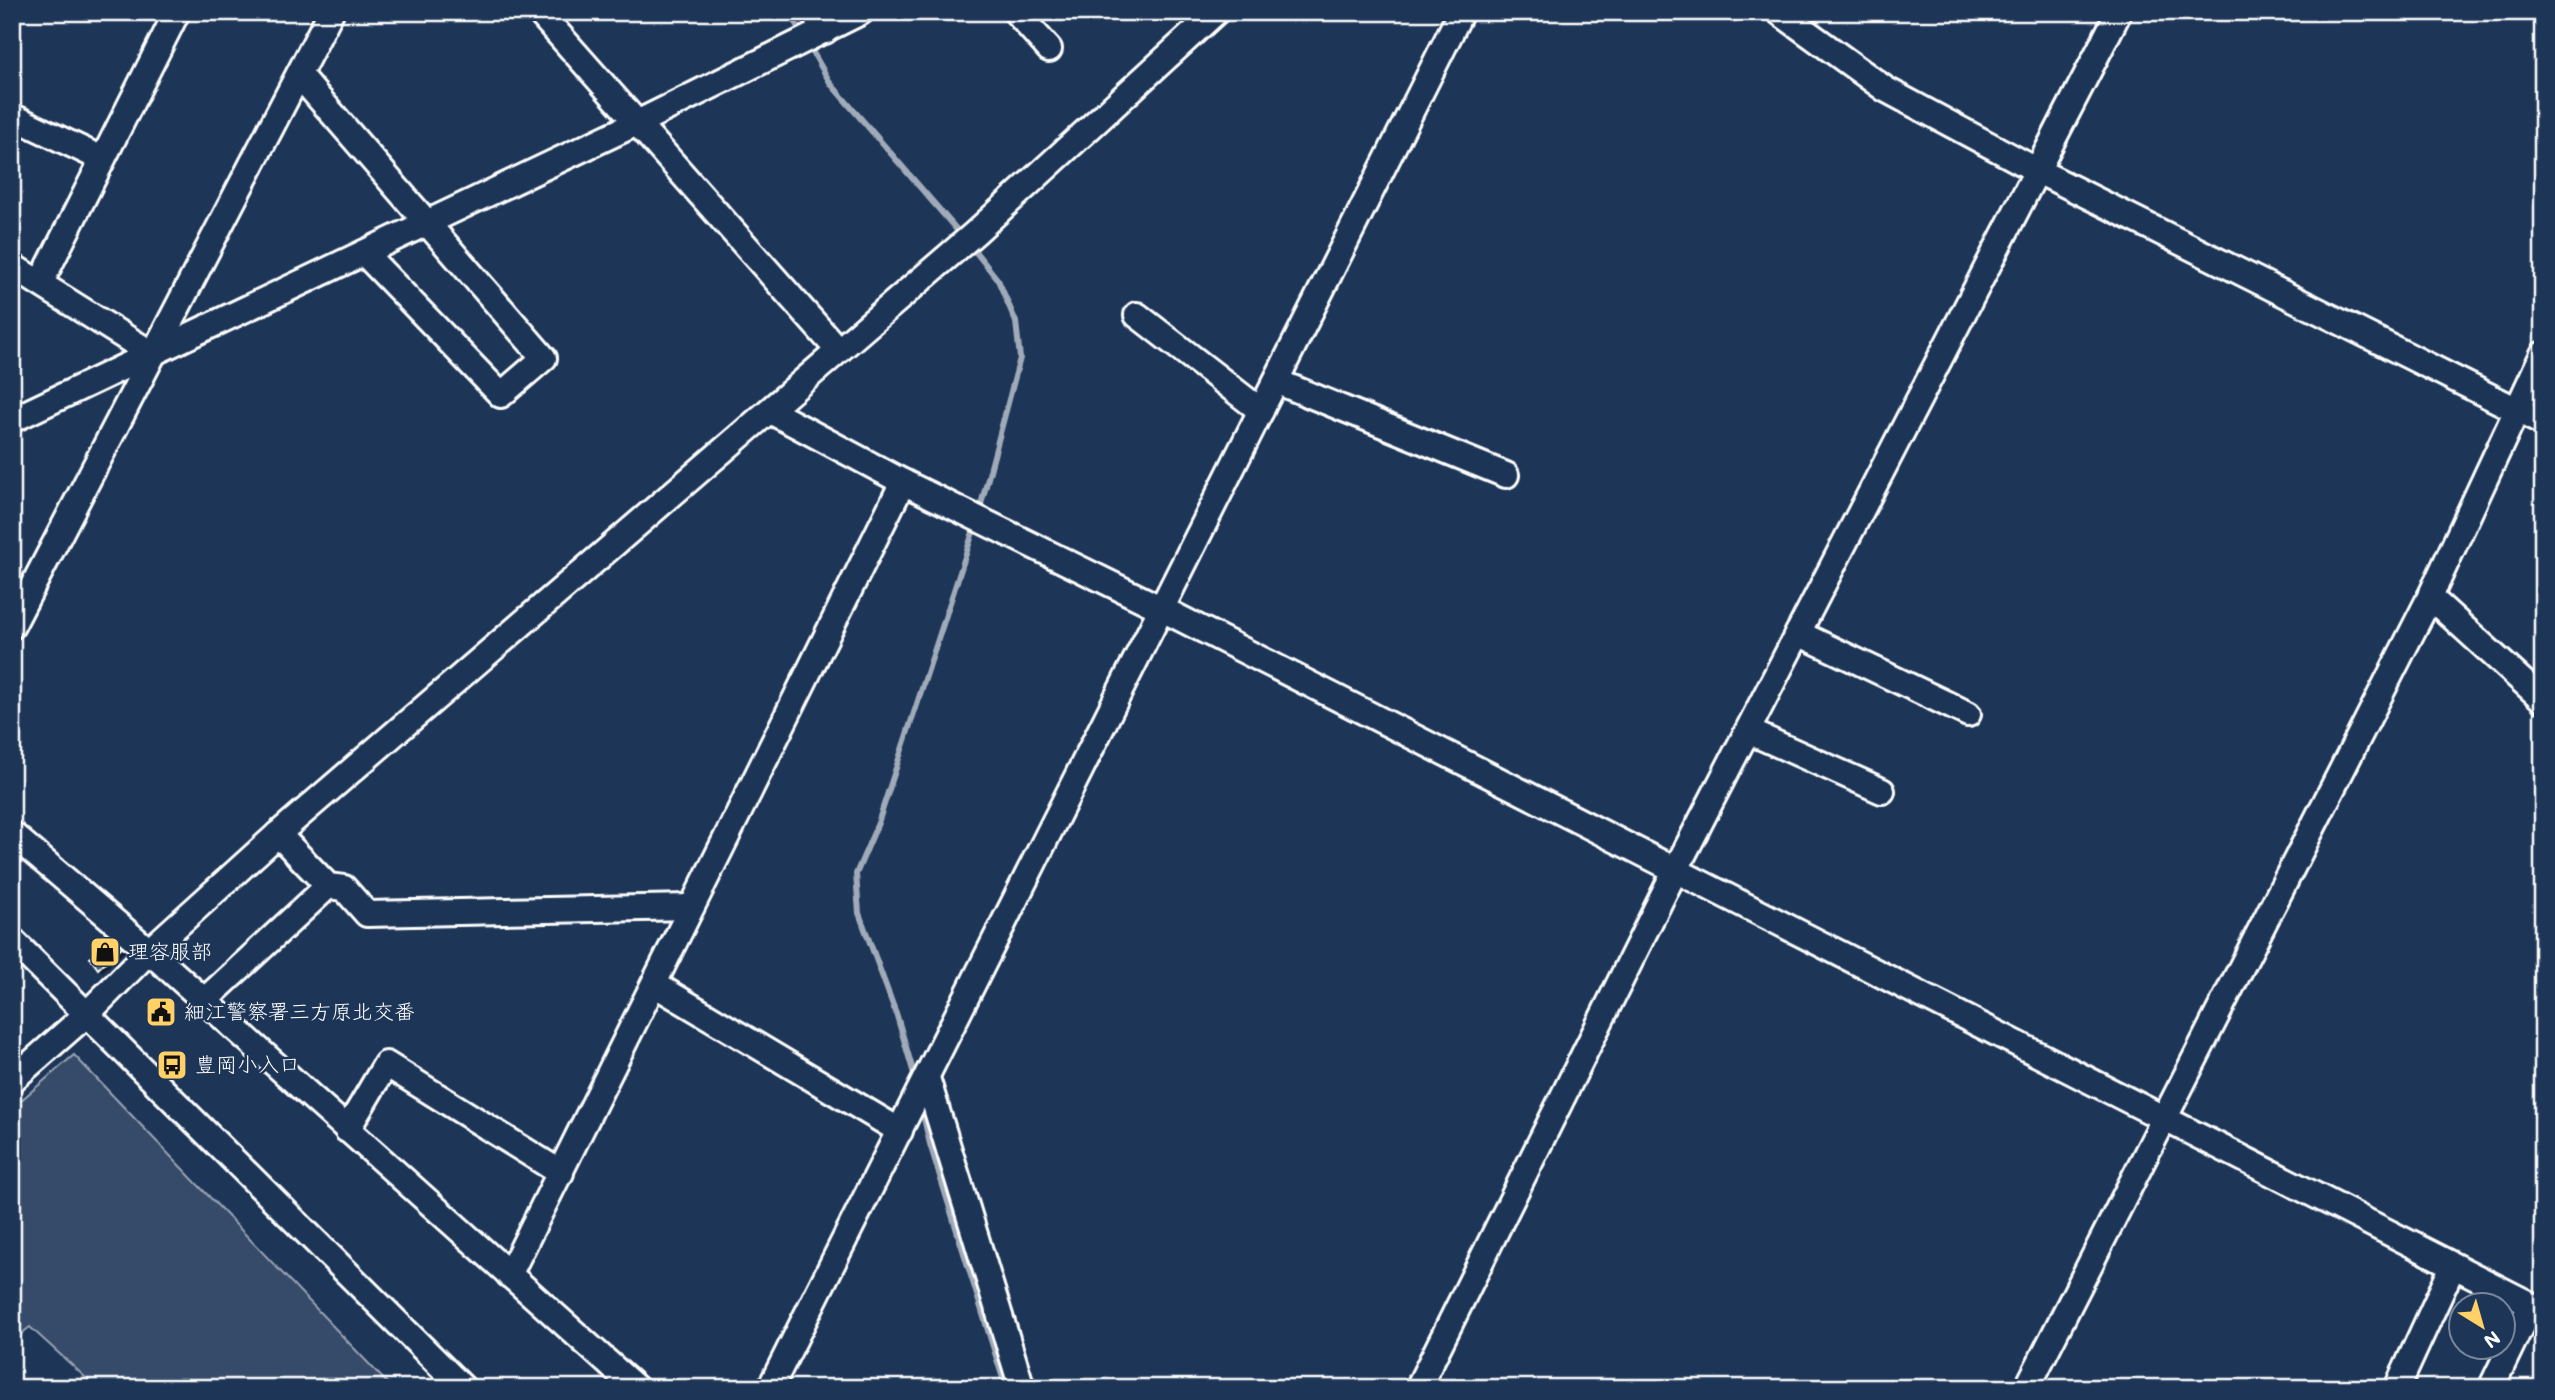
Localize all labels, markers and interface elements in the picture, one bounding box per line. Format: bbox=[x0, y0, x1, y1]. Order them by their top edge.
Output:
shop icon: 理容服部 bbox=[88, 935, 122, 969]
place label: 理容服部 bbox=[128, 937, 212, 964]
public building icon: 細江警察署三方原北交番 bbox=[144, 995, 178, 1029]
place label: 細江警察署三方原北交番 bbox=[184, 997, 415, 1024]
bus stop icon: 豊岡小入口 bbox=[155, 1048, 189, 1082]
place label: 豊岡小入口 bbox=[195, 1050, 300, 1077]
north arrow bbox=[2446, 1292, 2516, 1362]
text: N bbox=[2479, 1326, 2506, 1354]

